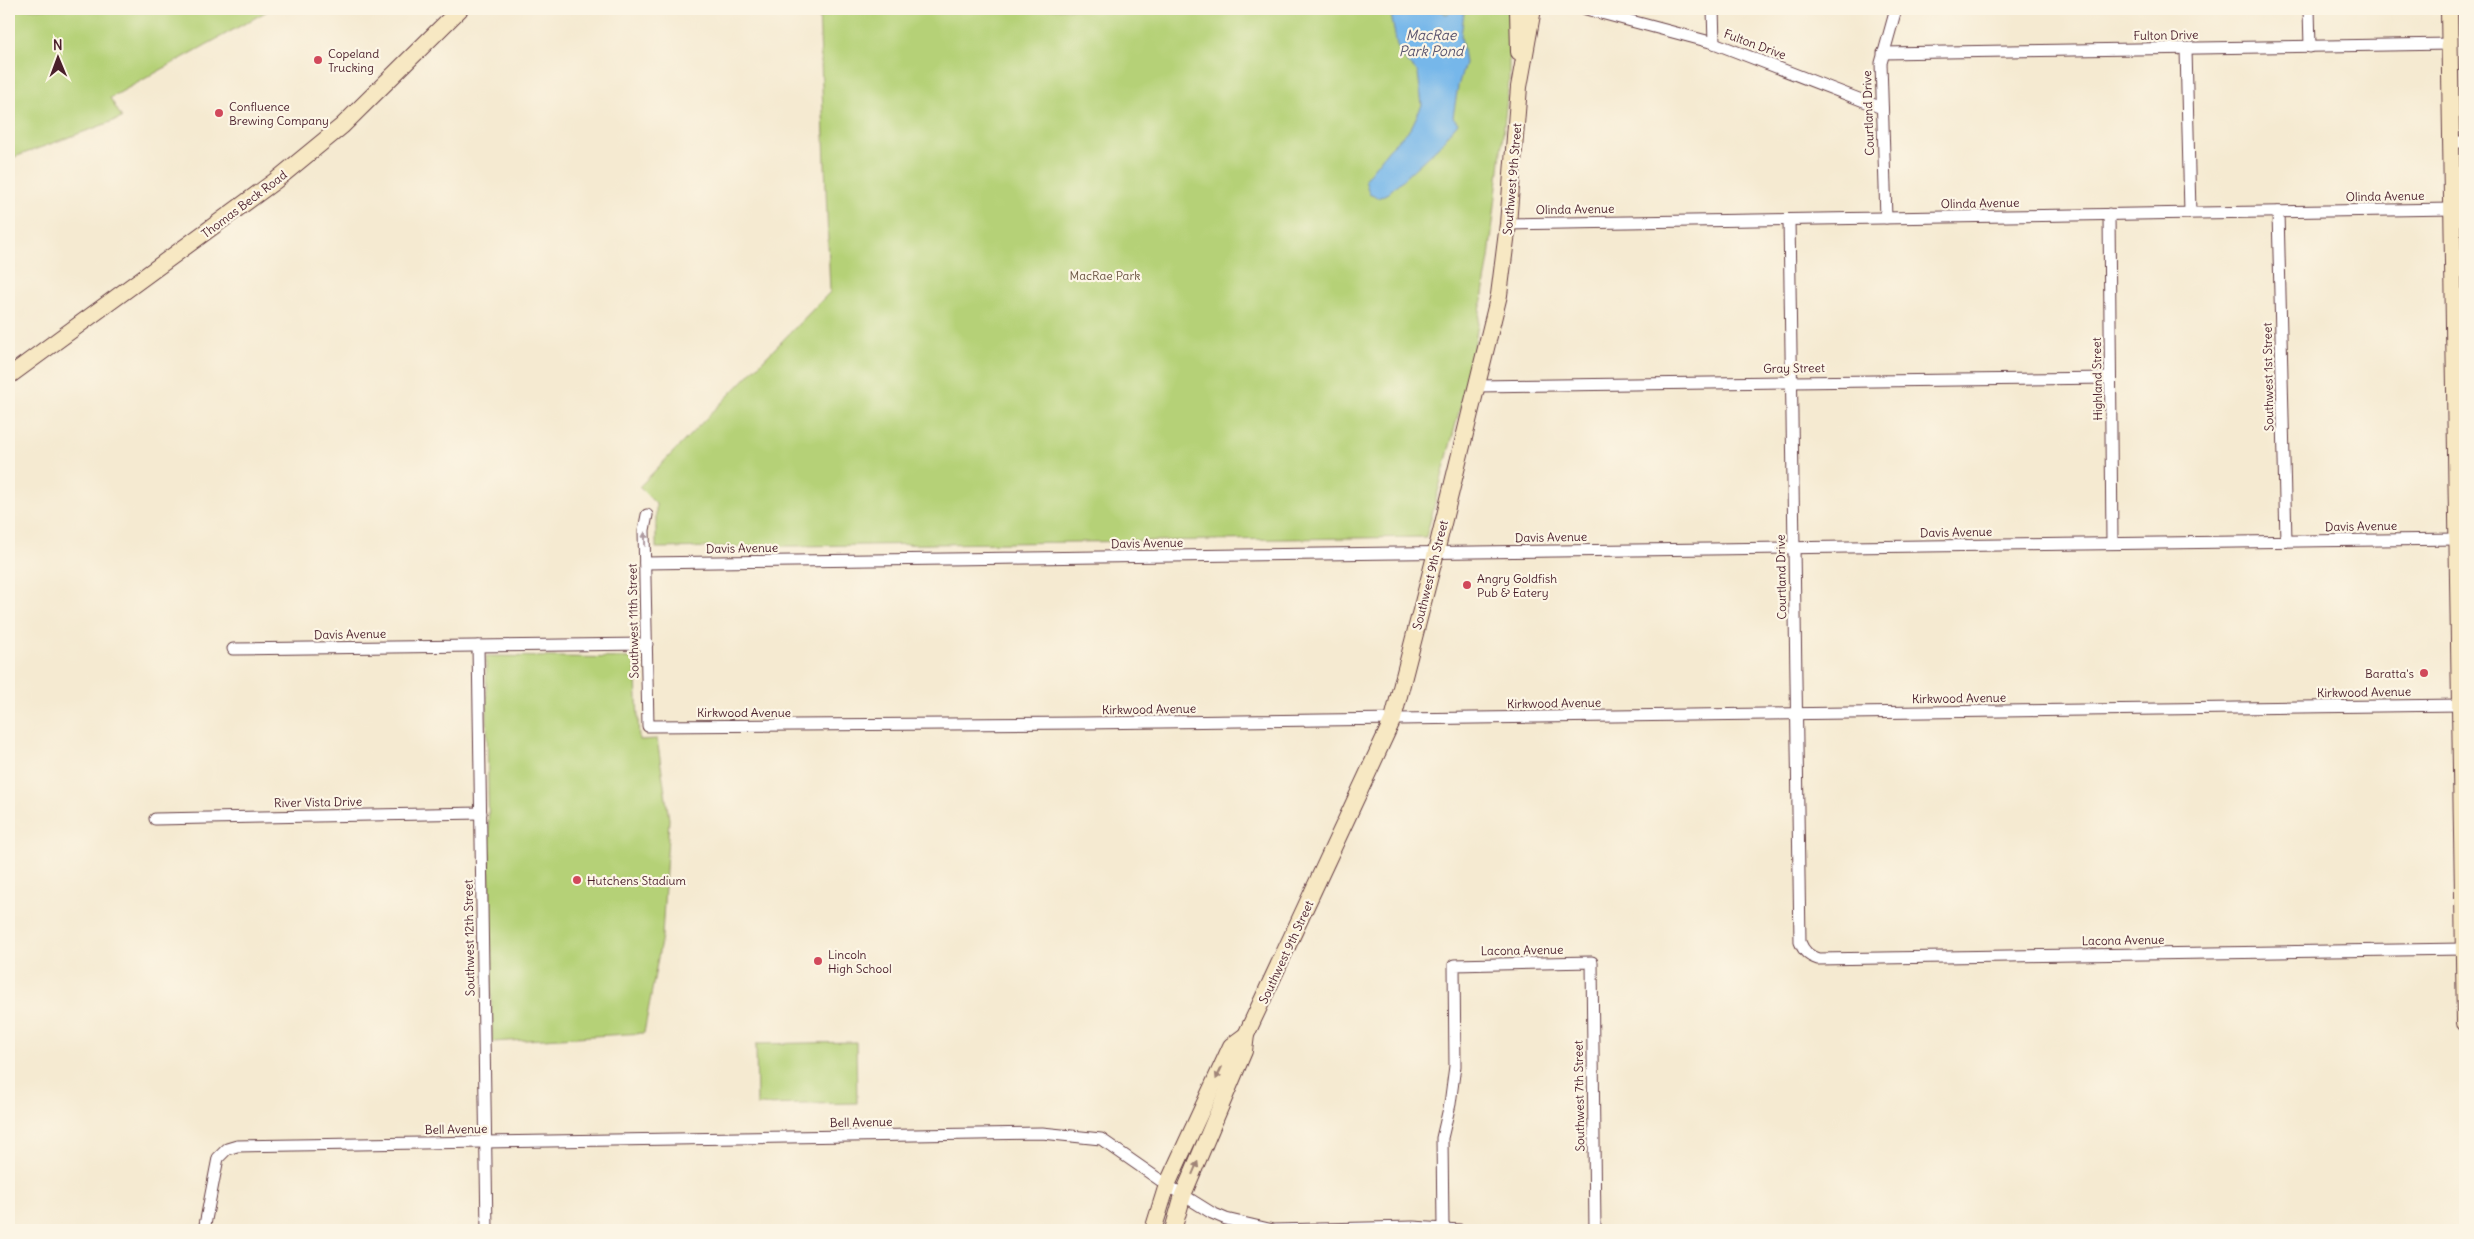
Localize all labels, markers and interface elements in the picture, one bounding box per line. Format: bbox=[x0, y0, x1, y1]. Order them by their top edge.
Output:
water label: MacRae Park Pond bbox=[1399, 26, 1465, 60]
street label: Fulton Drive bbox=[1722, 26, 1788, 62]
street label: Fulton Drive bbox=[2133, 27, 2199, 43]
north arrow bbox=[32, 32, 82, 82]
text: N bbox=[53, 36, 63, 54]
place label: Copeland Trucking bbox=[328, 46, 379, 75]
marker: Copeland Trucking bbox=[312, 54, 324, 66]
street label: Courtland Drive bbox=[1859, 70, 1877, 156]
place label: Confluence Brewing Company bbox=[229, 99, 329, 128]
marker: Confluence Brewing Company bbox=[213, 107, 225, 119]
street label: Southwest 9th Street bbox=[1500, 122, 1524, 236]
street label: Thomas Beck Road bbox=[198, 167, 290, 241]
street label: Olinda Avenue bbox=[2346, 188, 2424, 204]
street label: Olinda Avenue bbox=[1941, 195, 2019, 211]
street label: Olinda Avenue bbox=[1536, 201, 1614, 217]
park label: MacRae Park bbox=[1070, 268, 1140, 283]
street label: Southwest 1st Street bbox=[2260, 323, 2276, 431]
street label: Highland Street bbox=[2089, 337, 2105, 421]
street label: Gray Street bbox=[1763, 360, 1825, 376]
street label: Davis Avenue bbox=[2325, 518, 2397, 534]
street label: Southwest 9th Street bbox=[1409, 519, 1451, 631]
street label: Davis Avenue bbox=[1920, 524, 1992, 540]
street label: Davis Avenue bbox=[1515, 529, 1587, 545]
one-way arrow bbox=[641, 531, 649, 547]
street label: Courtland Drive bbox=[1773, 534, 1789, 620]
street label: Davis Avenue bbox=[1111, 535, 1183, 551]
street label: Davis Avenue bbox=[706, 540, 778, 556]
street label: Southwest 11th Street bbox=[624, 563, 642, 679]
place label: Angry Goldfish Pub & Eatery bbox=[1477, 571, 1557, 600]
marker: Angry Goldfish Pub & Eatery bbox=[1461, 579, 1473, 591]
street label: Davis Avenue bbox=[314, 626, 386, 642]
place label: Baratta's bbox=[2365, 666, 2414, 681]
marker: Baratta's bbox=[2418, 667, 2430, 679]
street label: Kirkwood Avenue bbox=[2317, 684, 2411, 700]
street label: Kirkwood Avenue bbox=[1912, 690, 2006, 706]
street label: Kirkwood Avenue bbox=[1507, 695, 1601, 711]
street label: Kirkwood Avenue bbox=[1102, 701, 1196, 717]
street label: Kirkwood Avenue bbox=[697, 705, 791, 720]
street label: River Vista Drive bbox=[274, 794, 362, 810]
place label: Hutchens Stadium bbox=[587, 873, 687, 888]
marker: Hutchens Stadium bbox=[571, 874, 583, 886]
street label: Southwest 12th Street bbox=[460, 879, 478, 997]
street label: Southwest 9th Street bbox=[1255, 898, 1317, 1006]
street label: Lacona Avenue bbox=[2081, 932, 2165, 948]
street label: Lacona Avenue bbox=[1480, 942, 1564, 958]
place label: Lincoln High School bbox=[828, 947, 892, 976]
marker: Lincoln High School bbox=[812, 955, 824, 967]
street label: Southwest 7th Street bbox=[1571, 1040, 1587, 1152]
one-way arrow bbox=[1214, 1066, 1222, 1080]
street label: Bell Avenue bbox=[829, 1114, 893, 1130]
street label: Bell Avenue bbox=[424, 1121, 488, 1137]
one-way arrow bbox=[1191, 1160, 1199, 1175]

